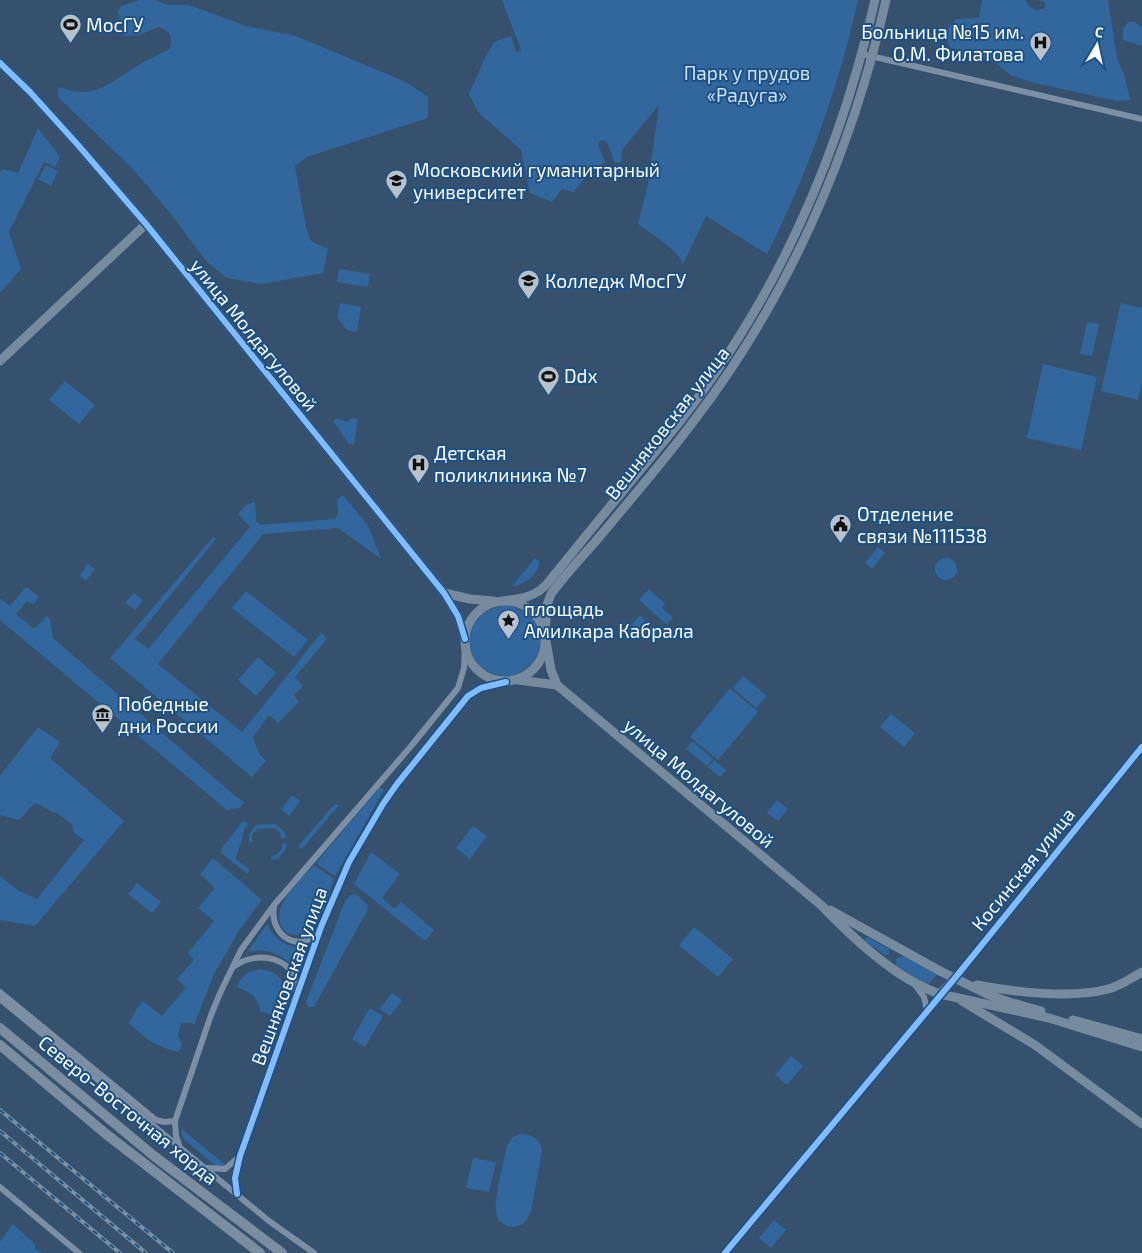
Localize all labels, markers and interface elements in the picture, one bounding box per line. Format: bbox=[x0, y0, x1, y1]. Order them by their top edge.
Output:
sports icon: МосГУ bbox=[58, 13, 82, 44]
place label: МосГУ bbox=[86, 13, 144, 36]
place label: Больница №15 им. О.М. Филатова bbox=[861, 20, 1024, 65]
north arrow bbox=[1072, 20, 1122, 70]
text: С bbox=[1094, 23, 1105, 41]
hospital icon: Больница №15 им. О.М. Филатова bbox=[1028, 31, 1052, 62]
park label: Парк у прудов «Радуга» bbox=[684, 61, 810, 107]
place label: Московский гуманитарный университет bbox=[413, 158, 660, 204]
school or university icon: Московский гуманитарный университет bbox=[385, 169, 409, 200]
street label: улица Молдагуловой bbox=[185, 254, 323, 416]
school or university icon: Колледж МосГУ bbox=[517, 269, 541, 300]
place label: Колледж МосГУ bbox=[545, 269, 687, 292]
street label: Вешняковская улица bbox=[600, 342, 734, 504]
sports icon: Ddx bbox=[536, 364, 560, 395]
place label: Ddx bbox=[564, 364, 598, 387]
place label: Детская поликлиника №7 bbox=[434, 441, 587, 486]
hospital icon: Детская поликлиника №7 bbox=[406, 452, 430, 483]
place label: Отделение связи №111538 bbox=[857, 502, 987, 547]
public building icon: Отделение связи №111538 bbox=[829, 513, 853, 544]
place label: площадь Амилкара Кабрала bbox=[524, 597, 694, 642]
place icon: площадь Амилкара Кабрала bbox=[496, 608, 520, 639]
place label: Победные дни России bbox=[118, 692, 218, 737]
museum icon: Победные дни России bbox=[90, 703, 114, 734]
street label: улица Молдагуловой bbox=[619, 713, 779, 853]
street label: Косинская улица bbox=[966, 803, 1080, 935]
street label: Вешняковская улица bbox=[246, 884, 332, 1068]
street label: Северо-Восточная хорда bbox=[34, 1030, 223, 1189]

